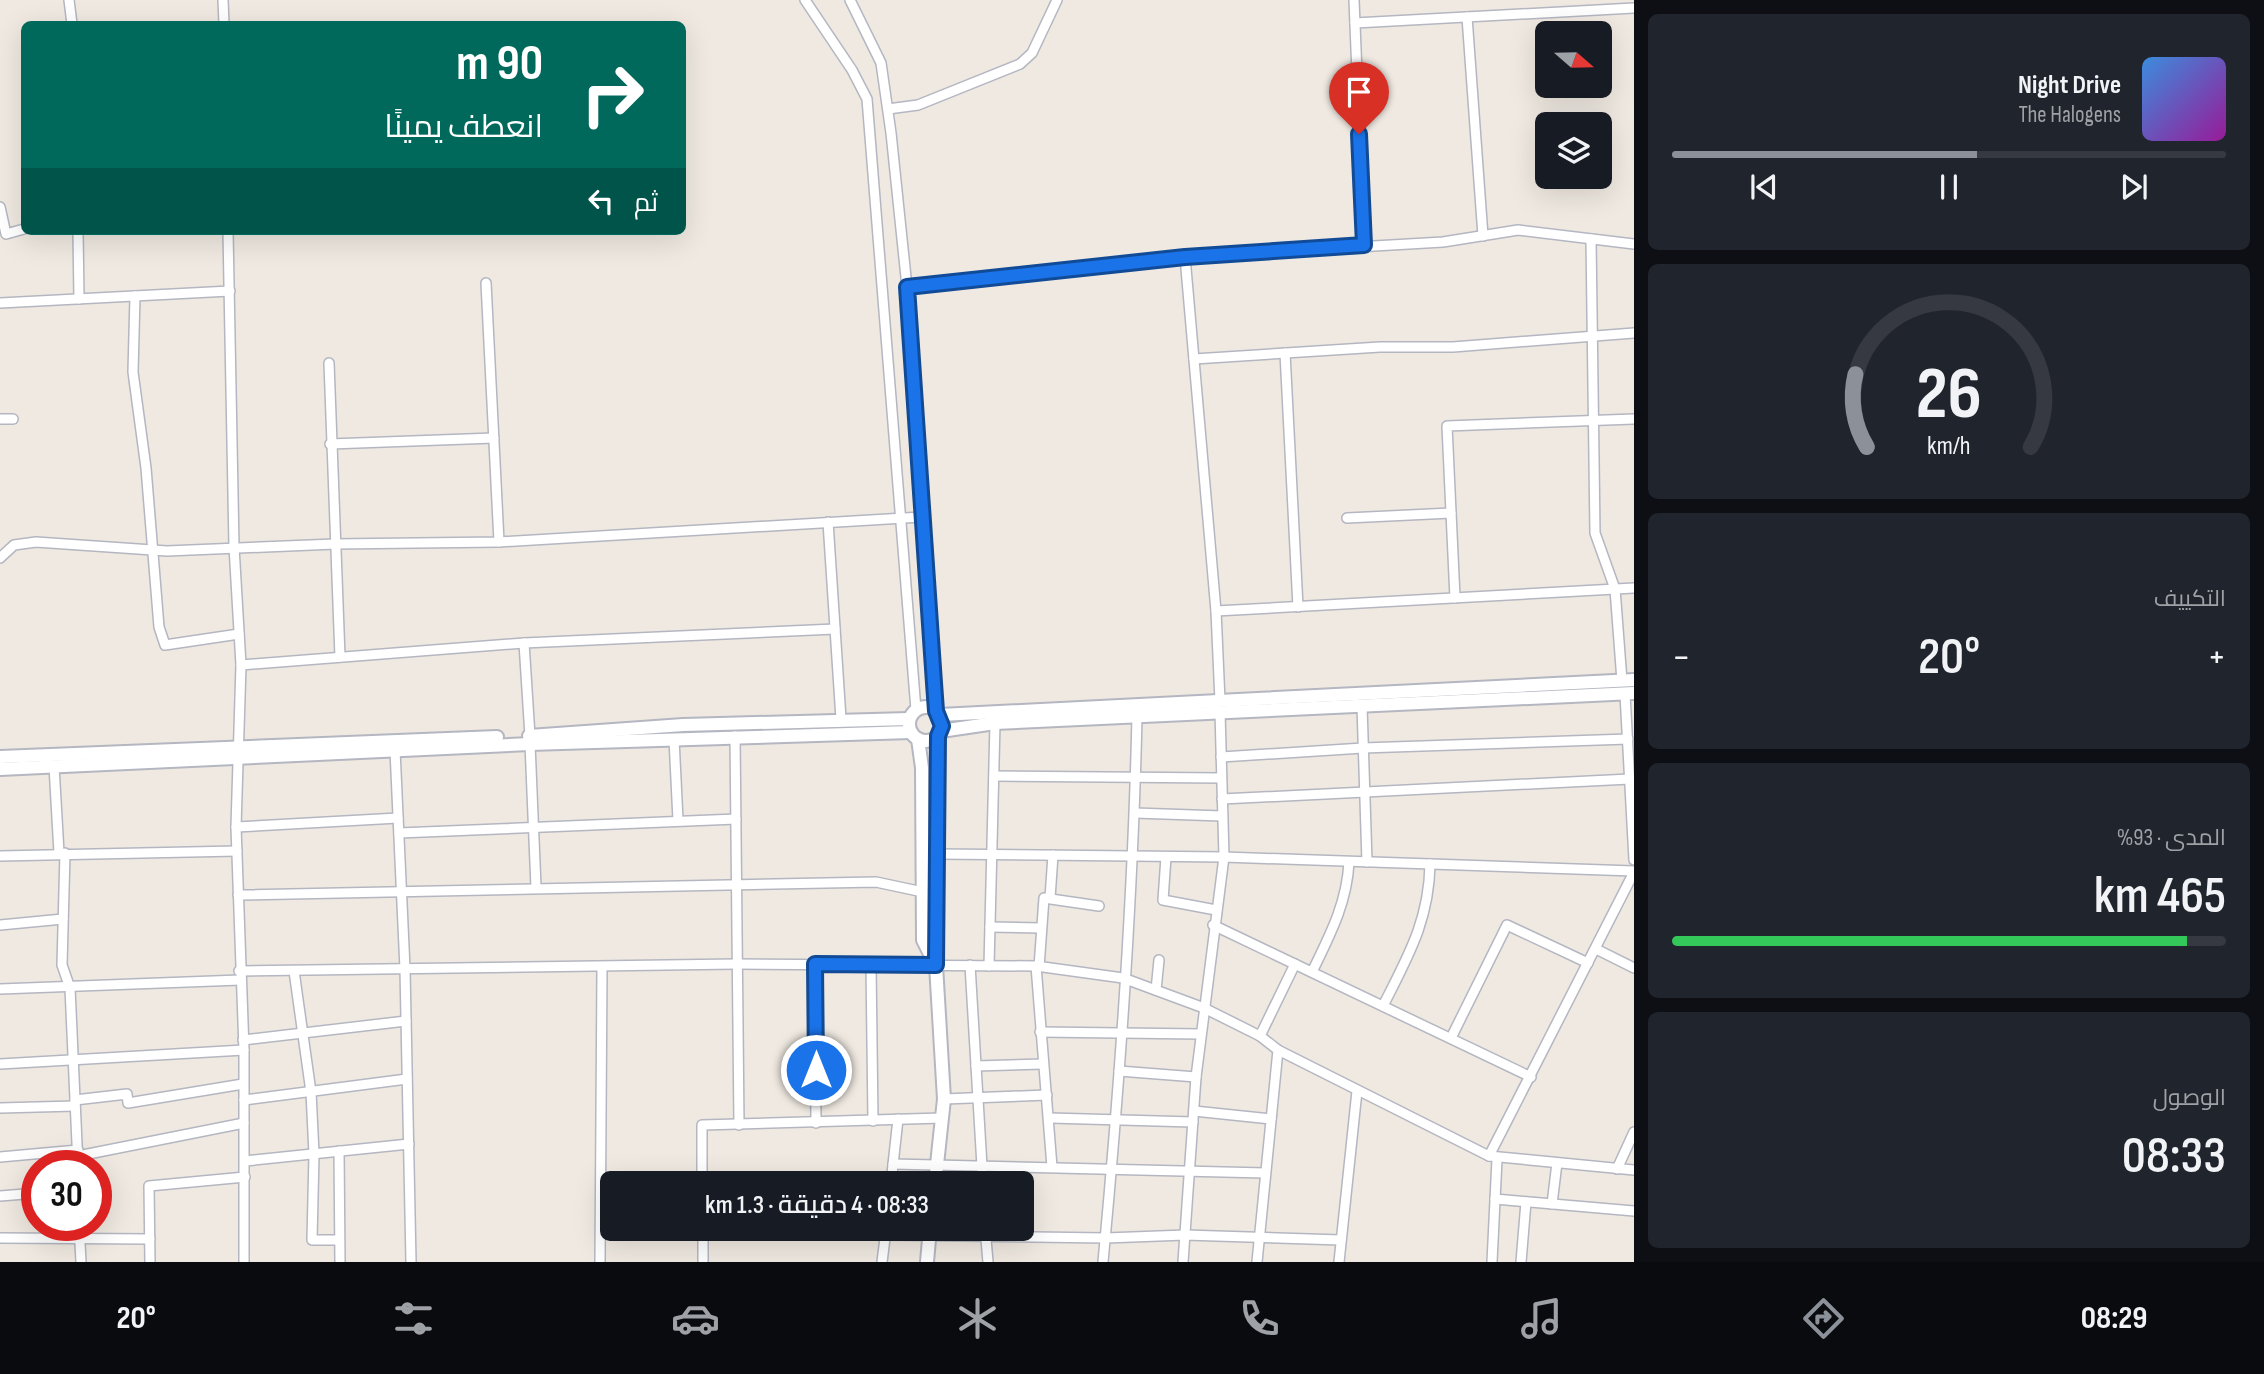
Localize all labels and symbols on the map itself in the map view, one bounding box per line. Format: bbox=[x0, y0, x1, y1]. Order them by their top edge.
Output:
north arrow bbox=[1535, 21, 1612, 98]
pin bbox=[1329, 62, 1389, 134]
position arrow bbox=[779, 1033, 853, 1107]
speed limit sign: 30 bbox=[21, 1150, 112, 1241]

